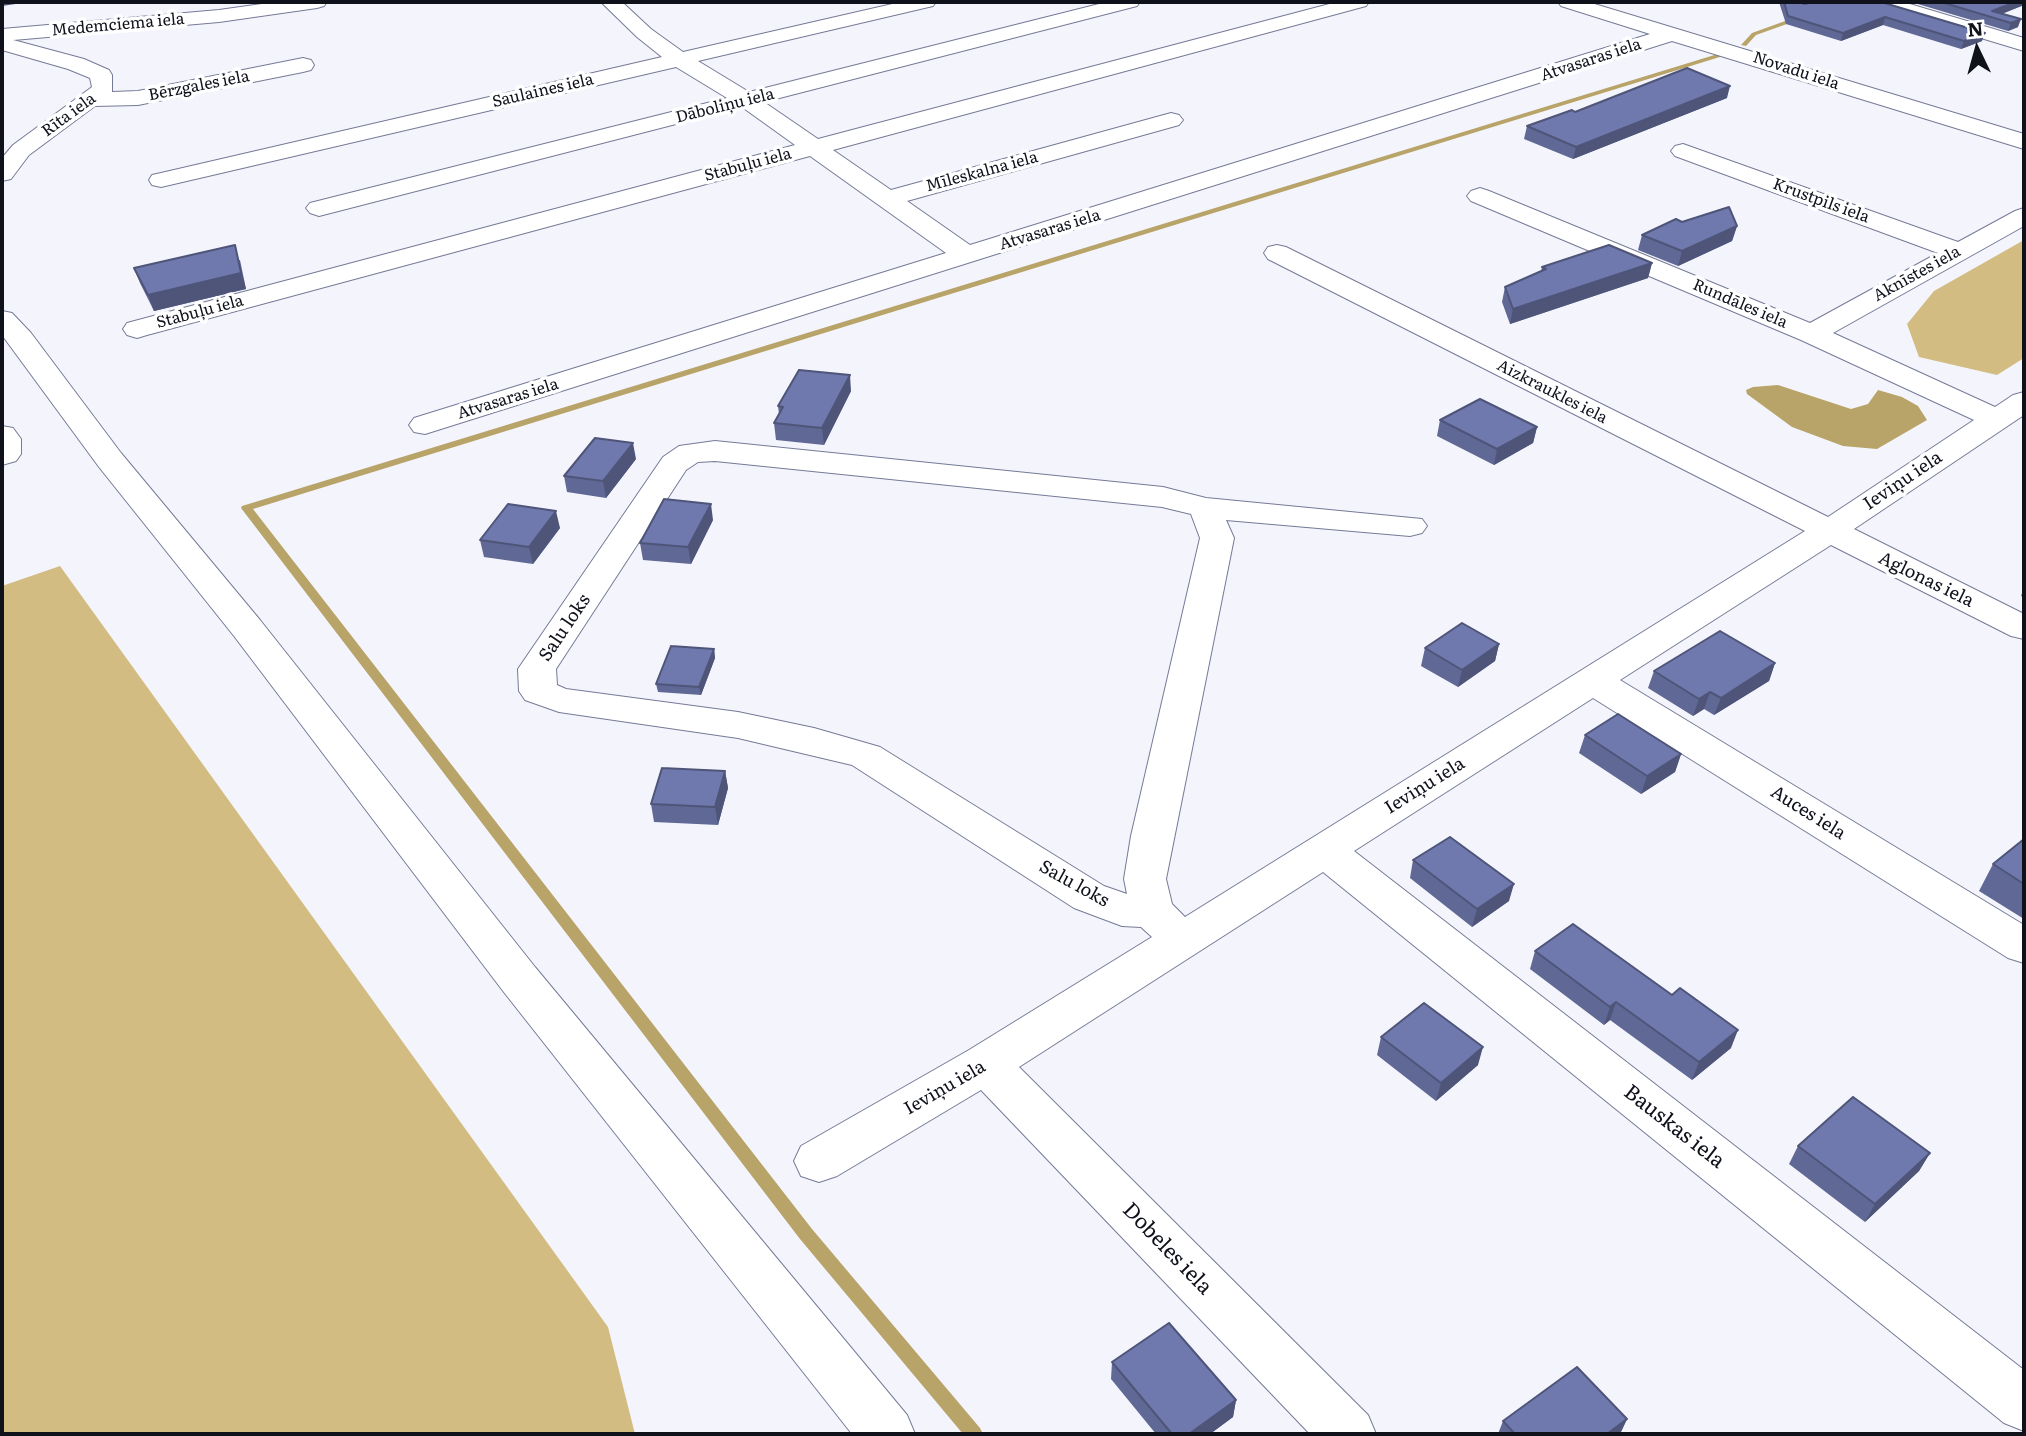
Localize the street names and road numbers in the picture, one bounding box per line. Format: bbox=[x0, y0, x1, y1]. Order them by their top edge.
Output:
street label: Medemciema iela bbox=[51, 10, 185, 40]
street label: Atvasaras iela bbox=[1538, 35, 1644, 85]
street label: Novadu iela bbox=[1750, 48, 1842, 94]
street label: Bērzgales iela bbox=[147, 67, 251, 105]
street label: Saulaines iela bbox=[490, 70, 596, 112]
street label: Dāboliņu iela bbox=[674, 84, 776, 128]
street label: Rīta iela bbox=[38, 89, 100, 141]
street label: Stabuļu iela bbox=[702, 144, 794, 186]
street label: Mīleskalna iela bbox=[924, 148, 1040, 196]
street label: Krustpils iela bbox=[1770, 175, 1872, 227]
street label: Atvasaras iela bbox=[997, 206, 1103, 254]
street label: Aknīstes iela bbox=[1870, 242, 1964, 306]
street label: Rundāles iela bbox=[1690, 275, 1790, 333]
street label: Stabuļu iela bbox=[154, 291, 246, 333]
street label: Aizkraukles iela bbox=[1494, 356, 1610, 428]
street label: Atvasaras iela bbox=[455, 375, 561, 423]
street label: Ieviņu iela bbox=[1860, 447, 1946, 515]
street label: Aglonas iela bbox=[1875, 548, 1977, 612]
street label: Salu loks bbox=[535, 590, 595, 666]
street label: Ieviņu iela bbox=[1381, 753, 1469, 819]
street label: Auces iela bbox=[1766, 781, 1850, 845]
street label: Salu loks bbox=[1035, 856, 1113, 912]
street label: Ieviņu iela bbox=[901, 1056, 989, 1120]
street label: Bauskas iela bbox=[1619, 1080, 1729, 1174]
street label: Dobeles iela bbox=[1117, 1198, 1217, 1300]

